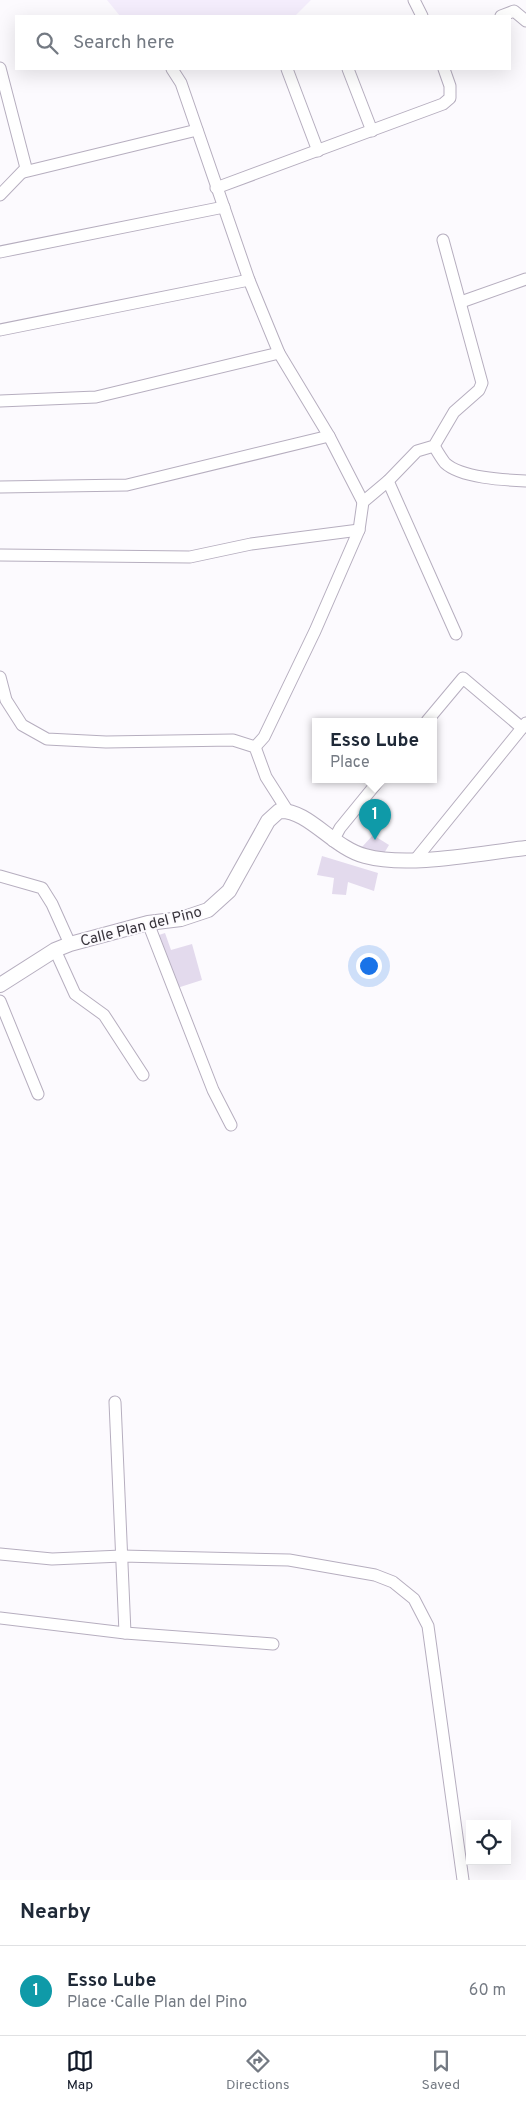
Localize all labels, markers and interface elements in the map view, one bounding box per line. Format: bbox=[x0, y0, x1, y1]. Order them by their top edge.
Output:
search box bbox=[15, 15, 511, 70]
icon: search bbox=[33, 29, 61, 57]
text: Search here bbox=[73, 31, 175, 55]
popup bbox=[312, 718, 437, 783]
text: Esso Lube bbox=[330, 729, 419, 753]
text: Place bbox=[330, 753, 370, 773]
pin: 1 bbox=[359, 799, 391, 840]
street label: Calle Plan del Pino bbox=[79, 903, 204, 952]
your location bbox=[356, 953, 382, 979]
map controls bbox=[466, 1820, 511, 1865]
button: locate bbox=[466, 1820, 511, 1865]
text: Nearby bbox=[20, 1899, 91, 1926]
text: Esso Lube bbox=[67, 1969, 156, 1993]
text: 1 bbox=[33, 1981, 39, 2001]
text: 60 m bbox=[469, 1981, 506, 2001]
text: Place · Calle Plan del Pino bbox=[67, 1993, 247, 2013]
tab: Map bbox=[66, 2047, 94, 2094]
tab: Directions bbox=[226, 2047, 290, 2094]
tab: Saved bbox=[422, 2047, 460, 2094]

